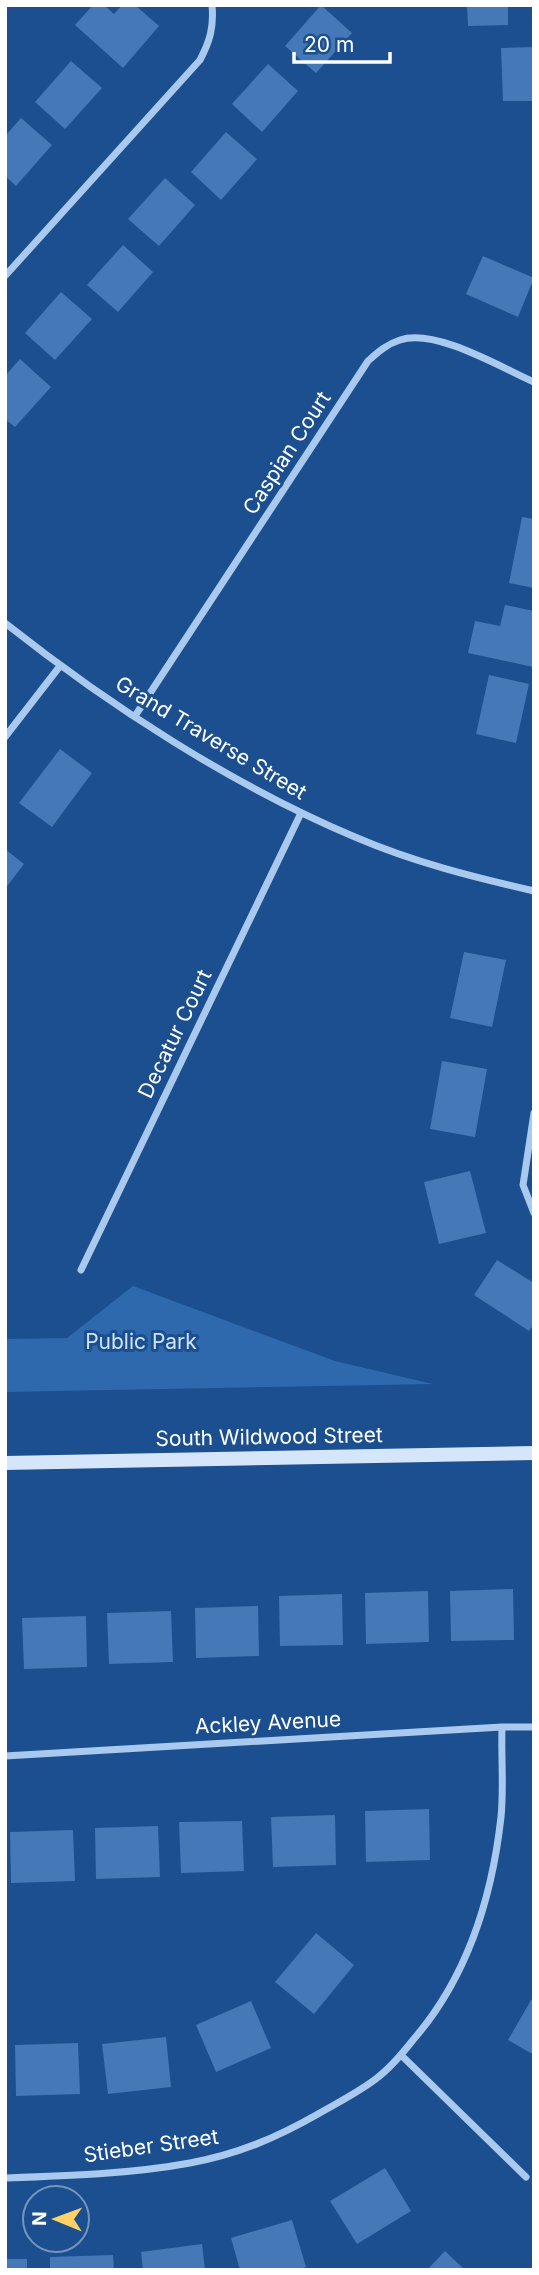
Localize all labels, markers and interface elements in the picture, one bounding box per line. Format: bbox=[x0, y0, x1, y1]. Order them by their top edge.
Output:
scale bar bbox=[294, 21, 390, 65]
text: 20 m bbox=[304, 32, 354, 57]
street label: Caspian Court bbox=[238, 386, 336, 519]
street label: Grand Traverse Street bbox=[111, 671, 311, 805]
street label: Decatur Court bbox=[133, 965, 217, 1102]
park label: Public Park bbox=[85, 1329, 197, 1354]
street label: South Wildwood Street bbox=[155, 1422, 383, 1451]
street label: Ackley Avenue bbox=[194, 1706, 342, 1739]
street label: Stieber Street bbox=[82, 2124, 220, 2167]
north arrow bbox=[21, 2184, 91, 2254]
text: N bbox=[28, 2211, 51, 2226]

